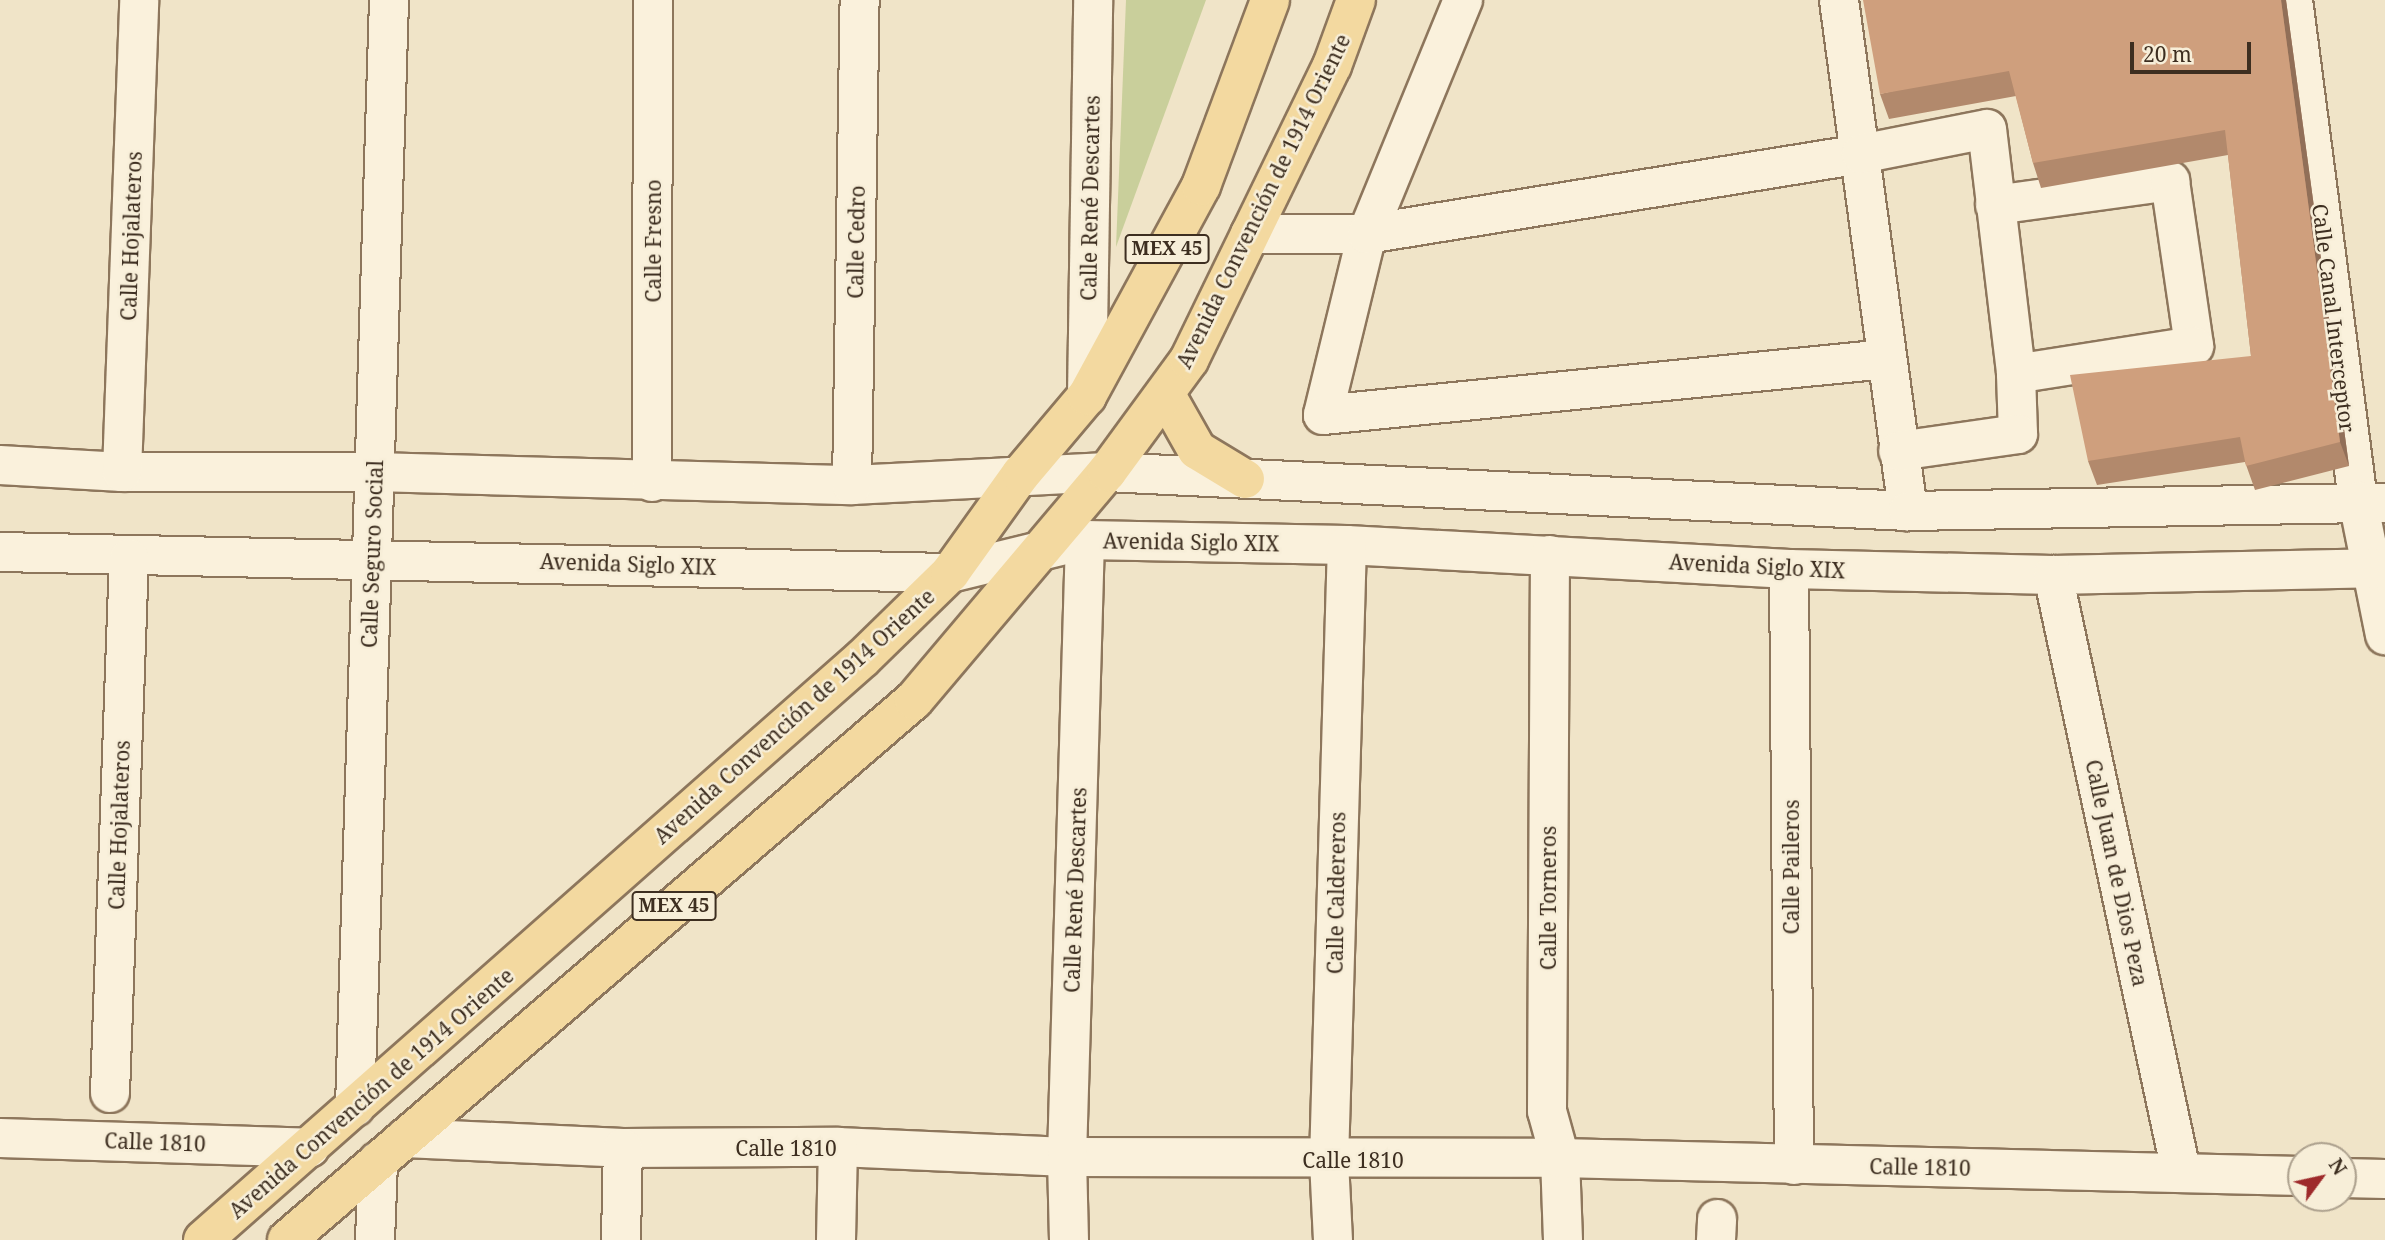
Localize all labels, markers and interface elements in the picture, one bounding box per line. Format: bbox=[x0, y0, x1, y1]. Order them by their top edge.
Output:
scale bar bbox=[2133, 28, 2254, 72]
street label: Avenida Convención de 1914 Oriente bbox=[1171, 30, 1355, 372]
text: 20 m bbox=[2143, 40, 2192, 68]
street label: Calle René Descartes bbox=[1076, 95, 1104, 301]
street label: Calle Hojalateros bbox=[115, 151, 147, 321]
street label: Calle Fresno bbox=[640, 179, 666, 303]
street label: Calle Cedro bbox=[842, 185, 870, 299]
street label: Calle Canal Interceptor bbox=[2307, 202, 2361, 434]
road number: MEX 45 bbox=[1123, 233, 1211, 264]
street label: Calle Seguro Social bbox=[356, 460, 388, 648]
street label: Avenida Siglo XIX bbox=[1103, 528, 1279, 556]
street label: Avenida Siglo XIX bbox=[539, 548, 717, 580]
street label: Avenida Siglo XIX bbox=[1668, 549, 1846, 583]
street label: Avenida Convención de 1914 Oriente bbox=[649, 583, 939, 849]
street label: Calle Hojalateros bbox=[103, 740, 135, 910]
street label: Calle Juan de Dios Peza bbox=[2081, 757, 2153, 989]
street label: Calle René Descartes bbox=[1059, 787, 1091, 993]
street label: Calle Paileros bbox=[1778, 800, 1804, 934]
street label: Calle Caldereros bbox=[1322, 812, 1350, 974]
street label: Calle Torneros bbox=[1535, 826, 1561, 970]
road number: MEX 45 bbox=[630, 890, 718, 922]
street label: Avenida Convención de 1914 Oriente bbox=[224, 963, 518, 1223]
street label: Calle 1810 bbox=[104, 1128, 206, 1156]
street label: Calle 1810 bbox=[735, 1135, 837, 1161]
north arrow bbox=[2287, 1142, 2357, 1212]
street label: Calle 1810 bbox=[1302, 1147, 1404, 1173]
text: N bbox=[2323, 1153, 2353, 1180]
street label: Calle 1810 bbox=[1869, 1154, 1971, 1180]

